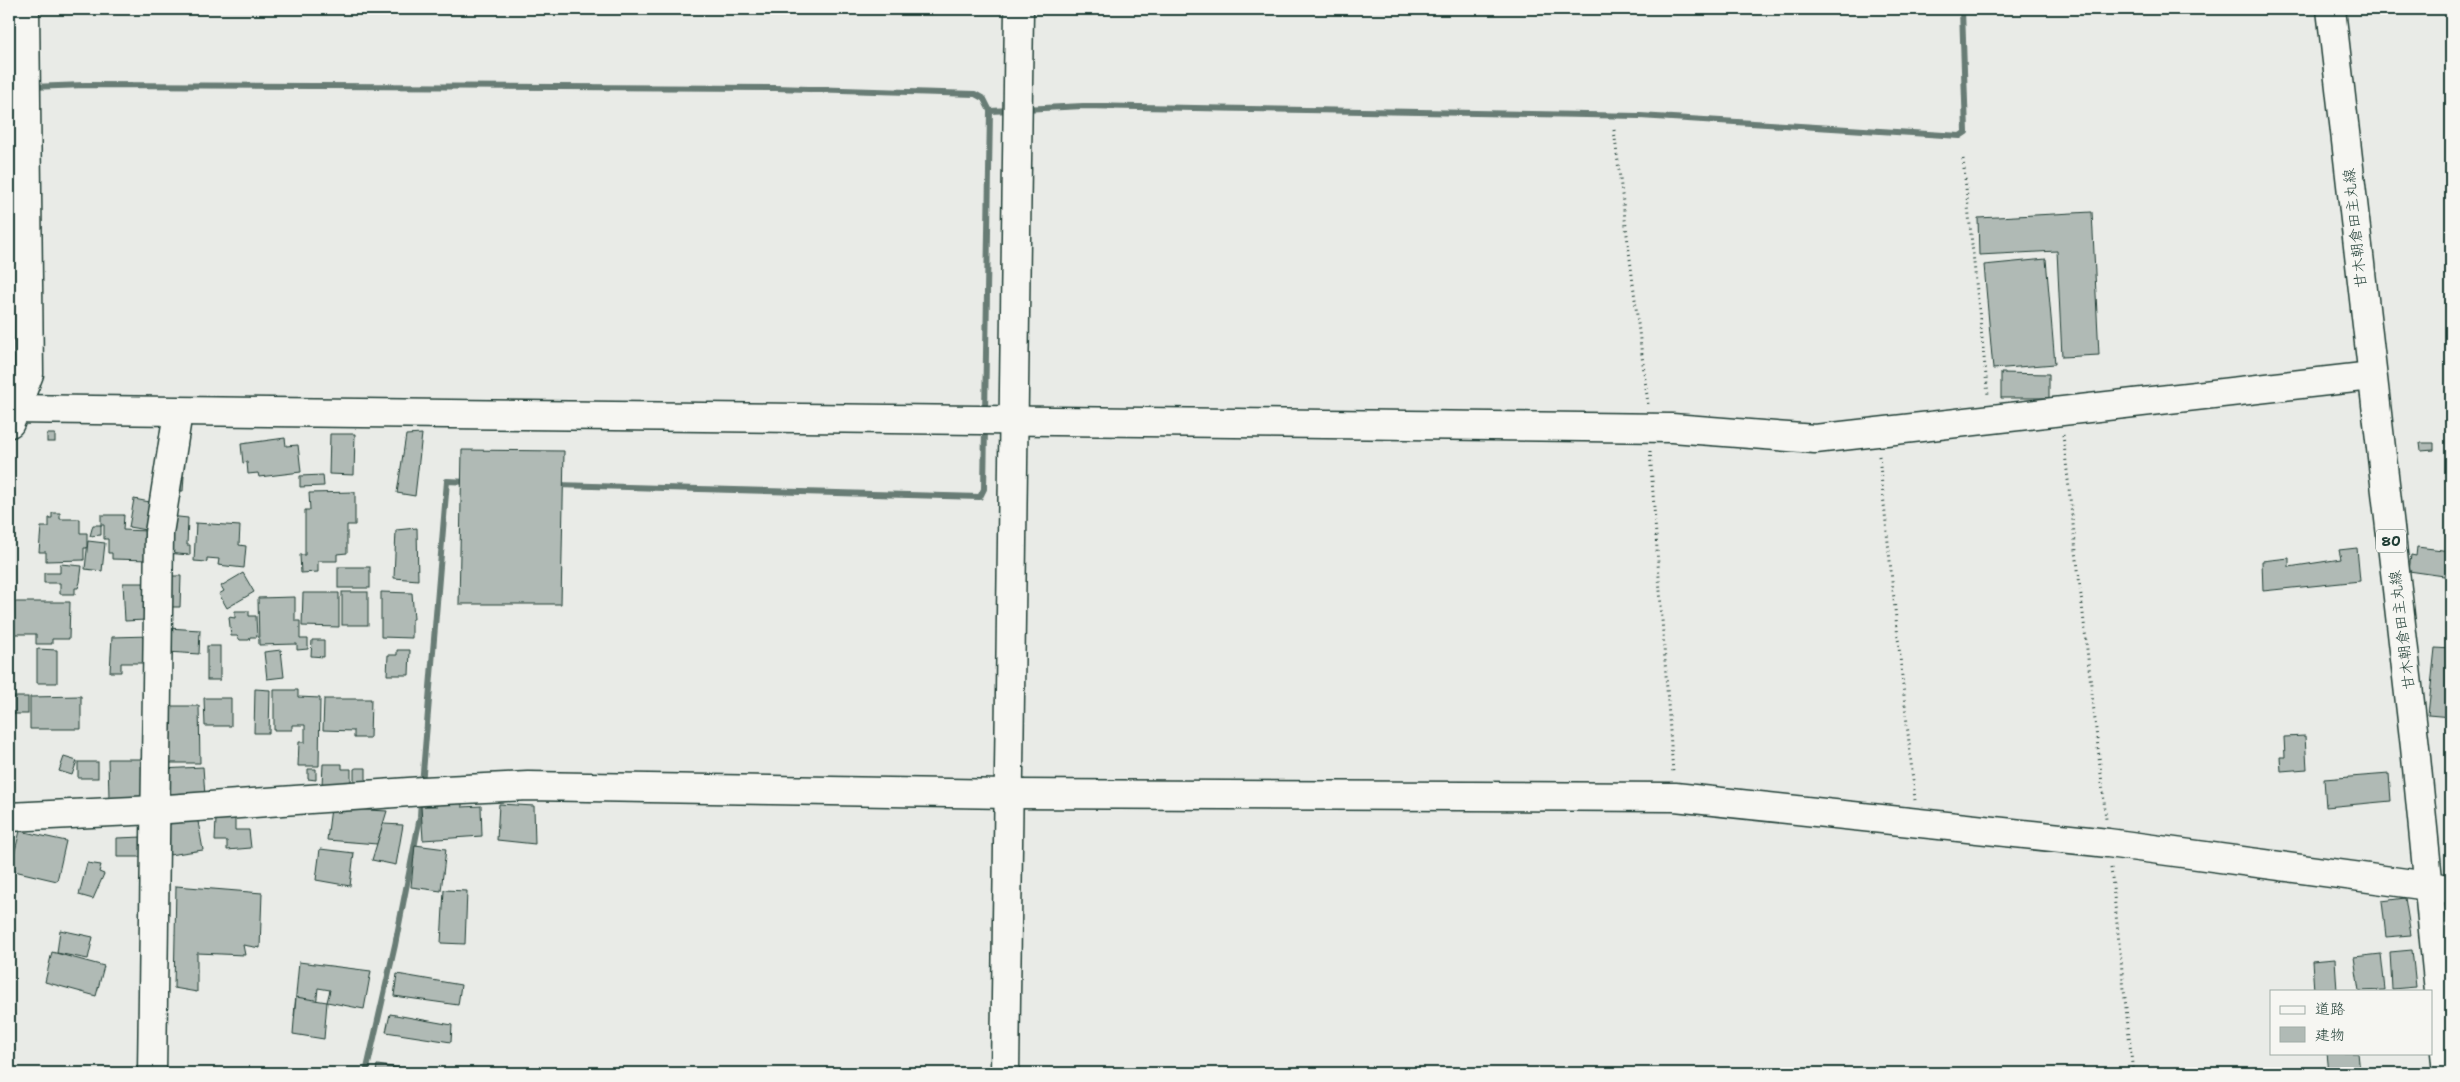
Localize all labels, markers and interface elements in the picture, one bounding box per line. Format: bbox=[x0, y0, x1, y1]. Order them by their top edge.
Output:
street label: 甘木朝倉田主丸線 bbox=[2339, 167, 2371, 289]
road number: 80 bbox=[2376, 530, 2406, 552]
street label: 甘木朝倉田主丸線 bbox=[2385, 569, 2419, 691]
legend bbox=[2270, 990, 2432, 1054]
text: 道路 bbox=[2315, 999, 2345, 1019]
text: 建物 bbox=[2315, 1025, 2345, 1045]

